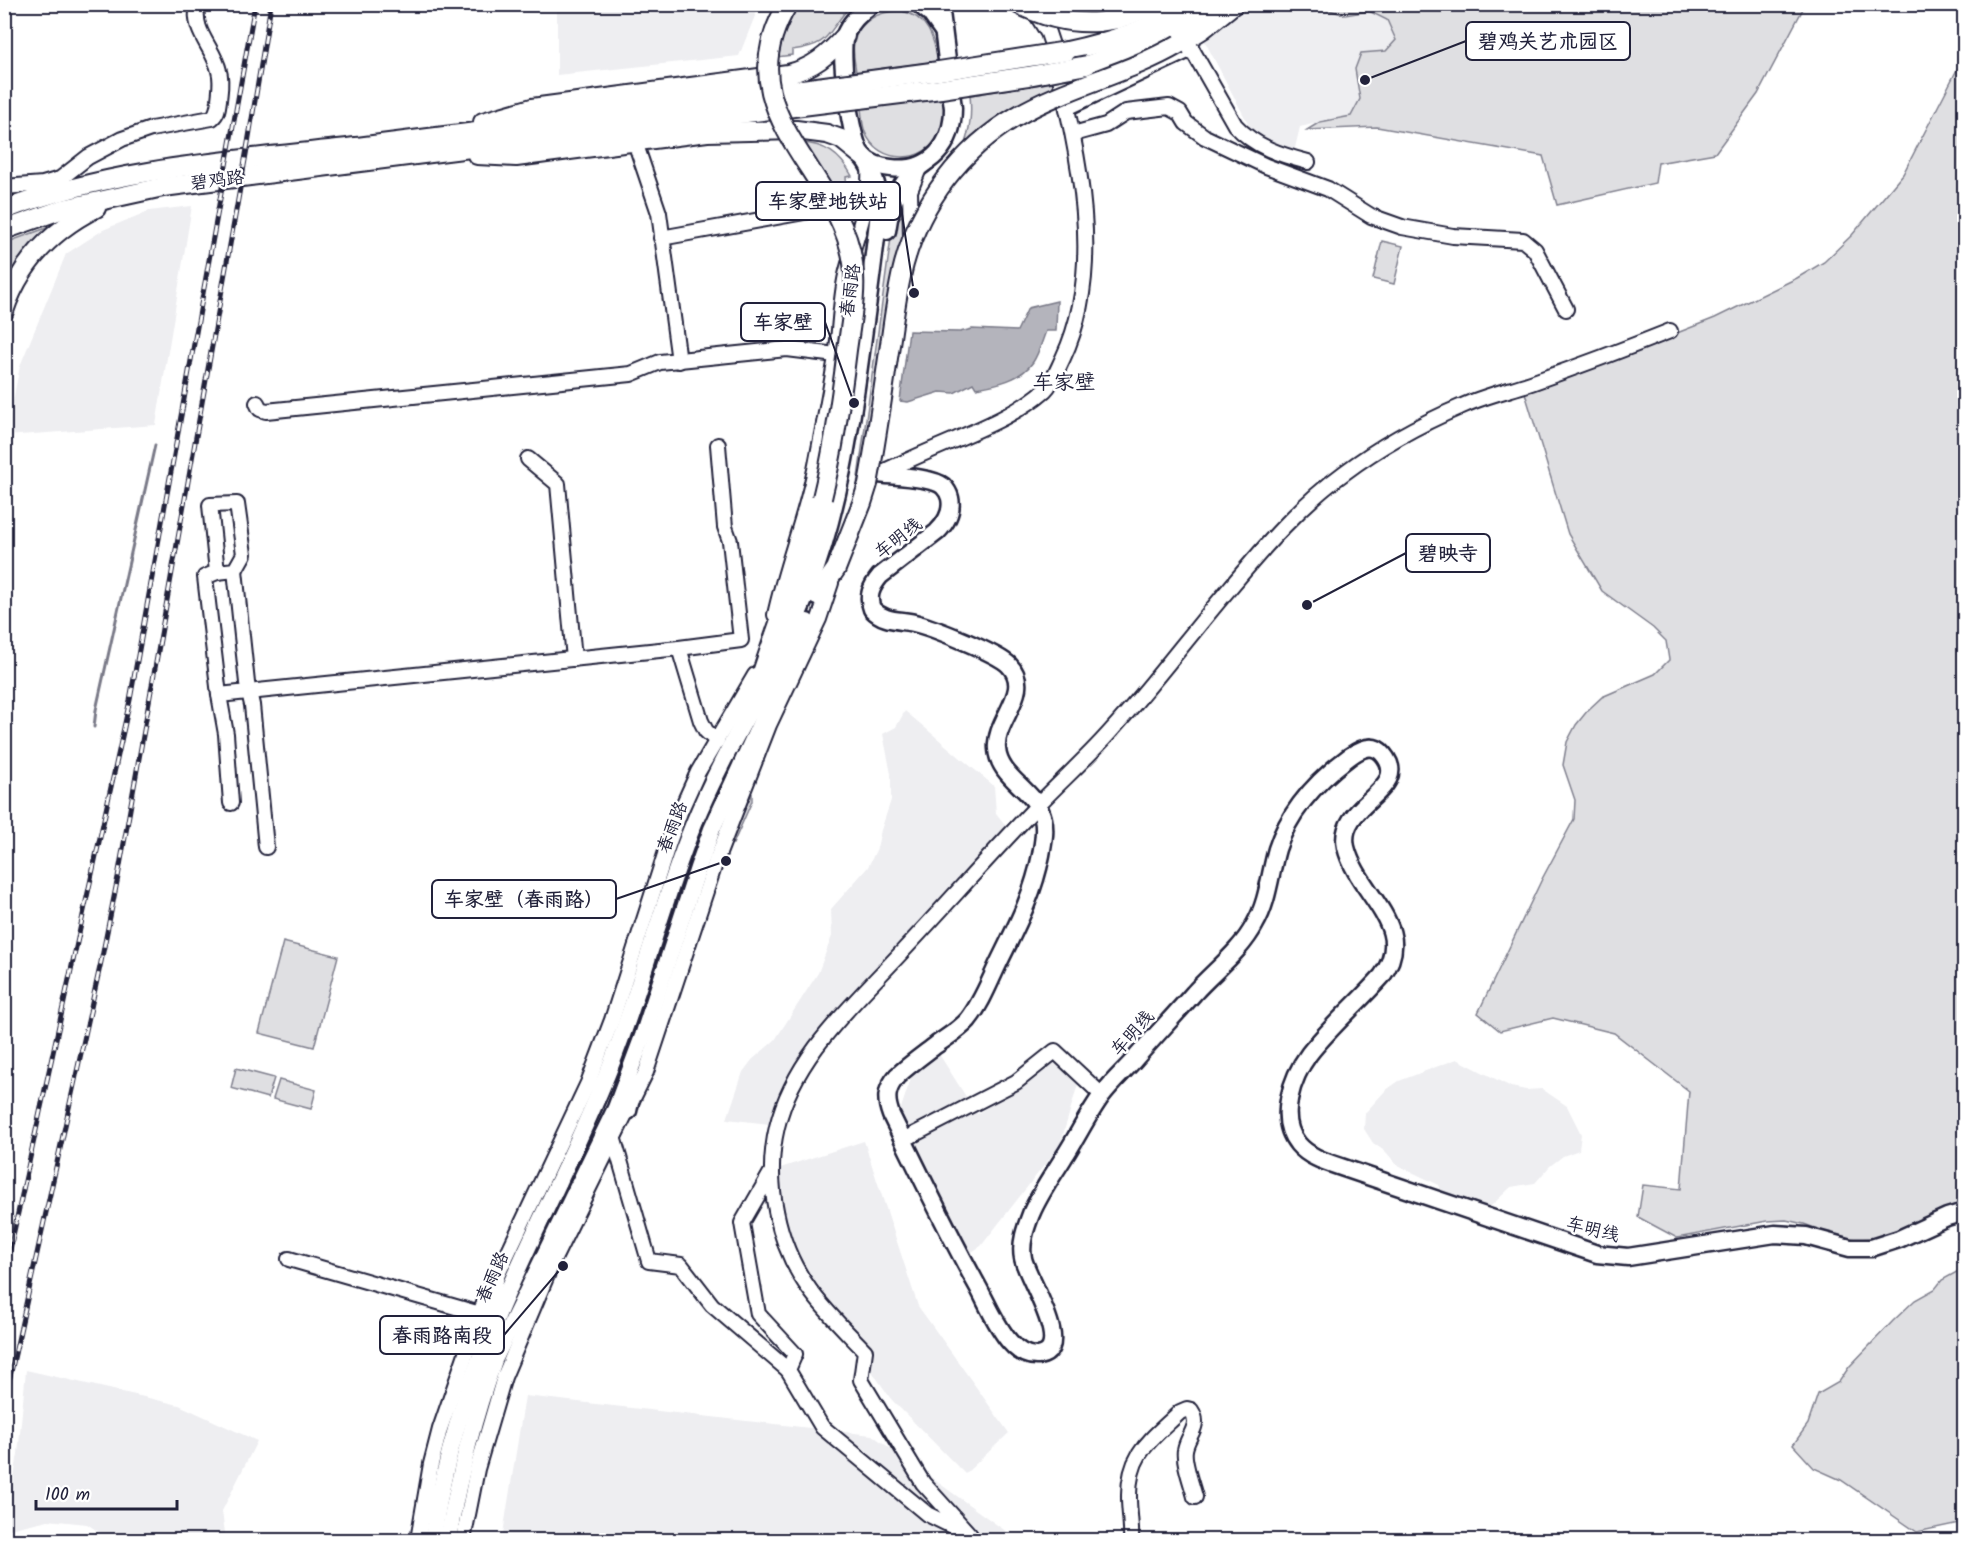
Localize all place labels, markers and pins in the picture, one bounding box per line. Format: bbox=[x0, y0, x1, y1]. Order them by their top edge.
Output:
callout: 碧鸡关艺术园区 bbox=[1466, 22, 1630, 60]
callout: 车家壁地铁站 bbox=[756, 182, 900, 220]
callout: 车家壁 bbox=[741, 303, 825, 341]
callout: 碧映寺 bbox=[1406, 534, 1490, 572]
callout: 车家壁（春雨路） bbox=[432, 880, 616, 918]
callout: 春雨路南段 bbox=[380, 1316, 504, 1354]

